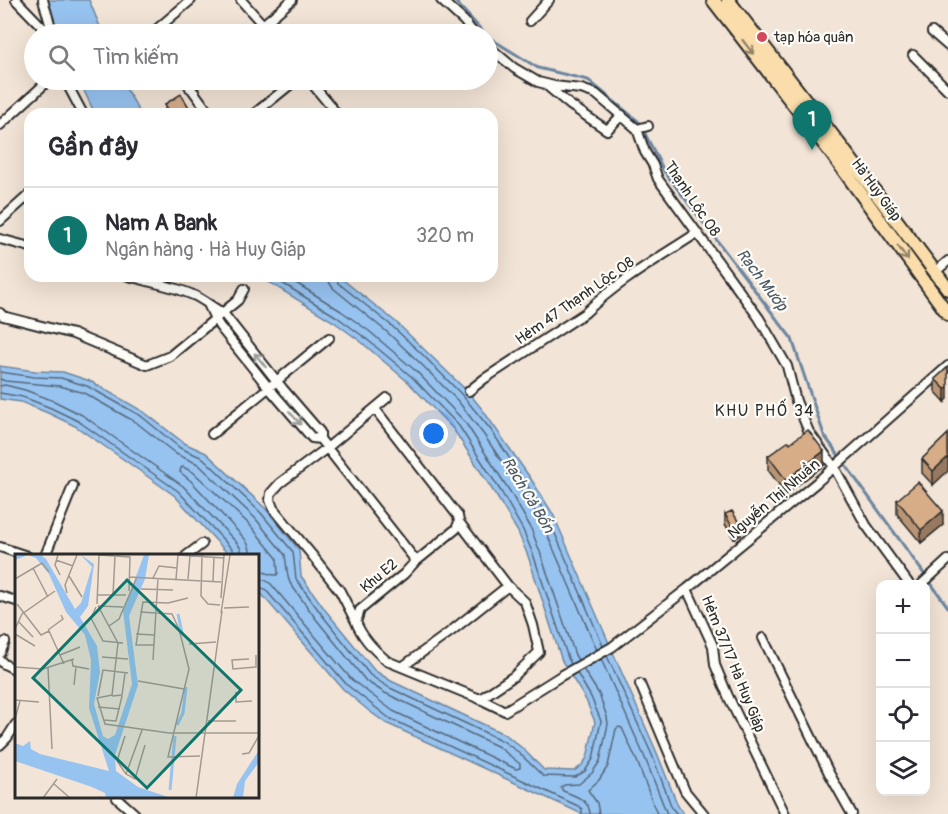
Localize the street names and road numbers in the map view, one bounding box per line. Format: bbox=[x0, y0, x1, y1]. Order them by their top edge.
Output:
street label: Hà Huy Giáp bbox=[847, 155, 905, 225]
street label: Thạnh Lộc 08 bbox=[660, 158, 724, 241]
street label: Hẻm 47 Thạnh Lộc 08 bbox=[512, 253, 639, 349]
street label: Nguyễn Thị Nhuần bbox=[723, 454, 824, 543]
street label: Khu E2 bbox=[356, 555, 402, 597]
street label: Hẻm 37/17 Hà Huy Giáp bbox=[697, 593, 769, 735]

